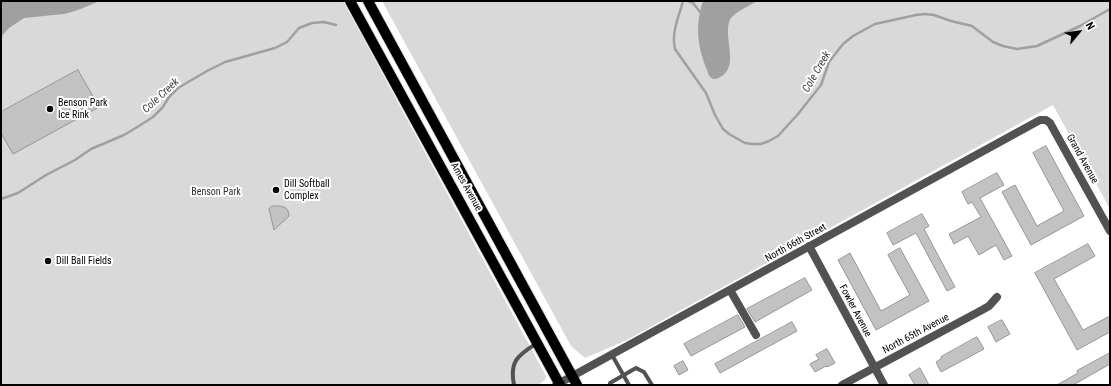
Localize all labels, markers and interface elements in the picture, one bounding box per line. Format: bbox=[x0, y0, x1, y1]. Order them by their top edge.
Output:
north arrow bbox=[1059, 12, 1099, 52]
text: N bbox=[1083, 20, 1097, 32]
water label: Cole Creek bbox=[800, 49, 834, 95]
water label: Cole Creek bbox=[140, 76, 182, 116]
place label: Benson Park Ice Rink bbox=[58, 97, 108, 120]
marker: Benson Park Ice Rink bbox=[45, 104, 55, 114]
street label: Grand Avenue bbox=[1064, 132, 1100, 186]
street label: Ames Avenue bbox=[448, 161, 484, 213]
place label: Dill Softball Complex bbox=[284, 178, 330, 202]
marker: Dill Softball Complex bbox=[271, 185, 281, 195]
park label: Benson Park bbox=[191, 186, 241, 198]
street label: North 66th Street bbox=[763, 221, 829, 265]
place label: Dill Ball Fields bbox=[56, 255, 112, 267]
marker: Dill Ball Fields bbox=[43, 256, 53, 266]
street label: Fowler Avenue bbox=[836, 283, 874, 339]
street label: North 65th Avenue bbox=[881, 311, 951, 357]

